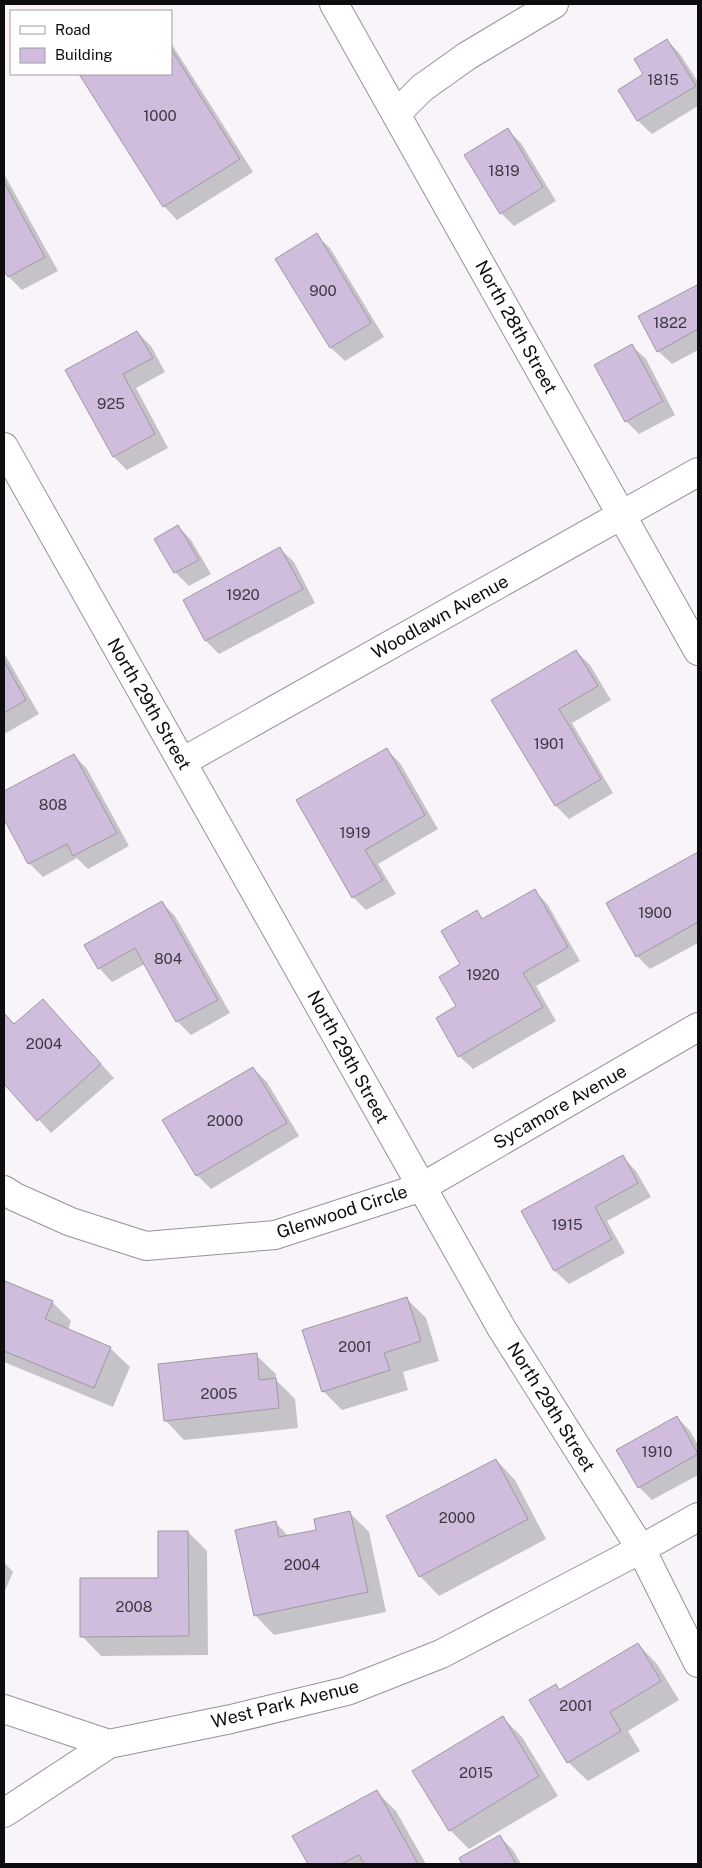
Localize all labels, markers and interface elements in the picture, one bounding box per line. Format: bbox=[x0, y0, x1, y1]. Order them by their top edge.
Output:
legend bbox=[10, 10, 172, 75]
text: Road bbox=[55, 21, 91, 38]
text: Building bbox=[55, 46, 113, 63]
house number: 1815 bbox=[647, 71, 679, 88]
house number: 1000 bbox=[143, 107, 177, 124]
house number: 1819 bbox=[488, 162, 520, 179]
street label: North 28th Street bbox=[471, 257, 562, 397]
house number: 900 bbox=[309, 282, 337, 299]
house number: 1822 bbox=[653, 314, 687, 331]
house number: 925 bbox=[97, 395, 125, 412]
street label: Woodlawn Avenue bbox=[368, 570, 512, 663]
house number: 1920 bbox=[226, 586, 260, 603]
street label: North 29th Street bbox=[103, 634, 196, 773]
house number: 1901 bbox=[534, 735, 564, 752]
house number: 808 bbox=[39, 796, 67, 813]
house number: 1919 bbox=[340, 824, 370, 841]
house number: 1900 bbox=[638, 904, 672, 921]
house number: 804 bbox=[154, 950, 182, 967]
house number: 1920 bbox=[466, 966, 500, 983]
street label: North 29th Street bbox=[303, 987, 394, 1127]
house number: 2004 bbox=[26, 1035, 62, 1052]
street label: Sycamore Avenue bbox=[489, 1060, 630, 1153]
house number: 2000 bbox=[207, 1112, 243, 1129]
street label: Glenwood Circle bbox=[274, 1180, 410, 1243]
house number: 1915 bbox=[551, 1216, 583, 1233]
house number: 2001 bbox=[338, 1338, 372, 1355]
street label: North 29th Street bbox=[503, 1338, 600, 1475]
house number: 2005 bbox=[201, 1385, 237, 1402]
house number: 1910 bbox=[642, 1443, 672, 1460]
house number: 2000 bbox=[439, 1509, 475, 1526]
house number: 2004 bbox=[284, 1556, 320, 1573]
house number: 2008 bbox=[116, 1598, 152, 1615]
street label: West Park Avenue bbox=[209, 1675, 361, 1732]
house number: 2001 bbox=[559, 1697, 593, 1714]
house number: 2015 bbox=[459, 1764, 493, 1781]

